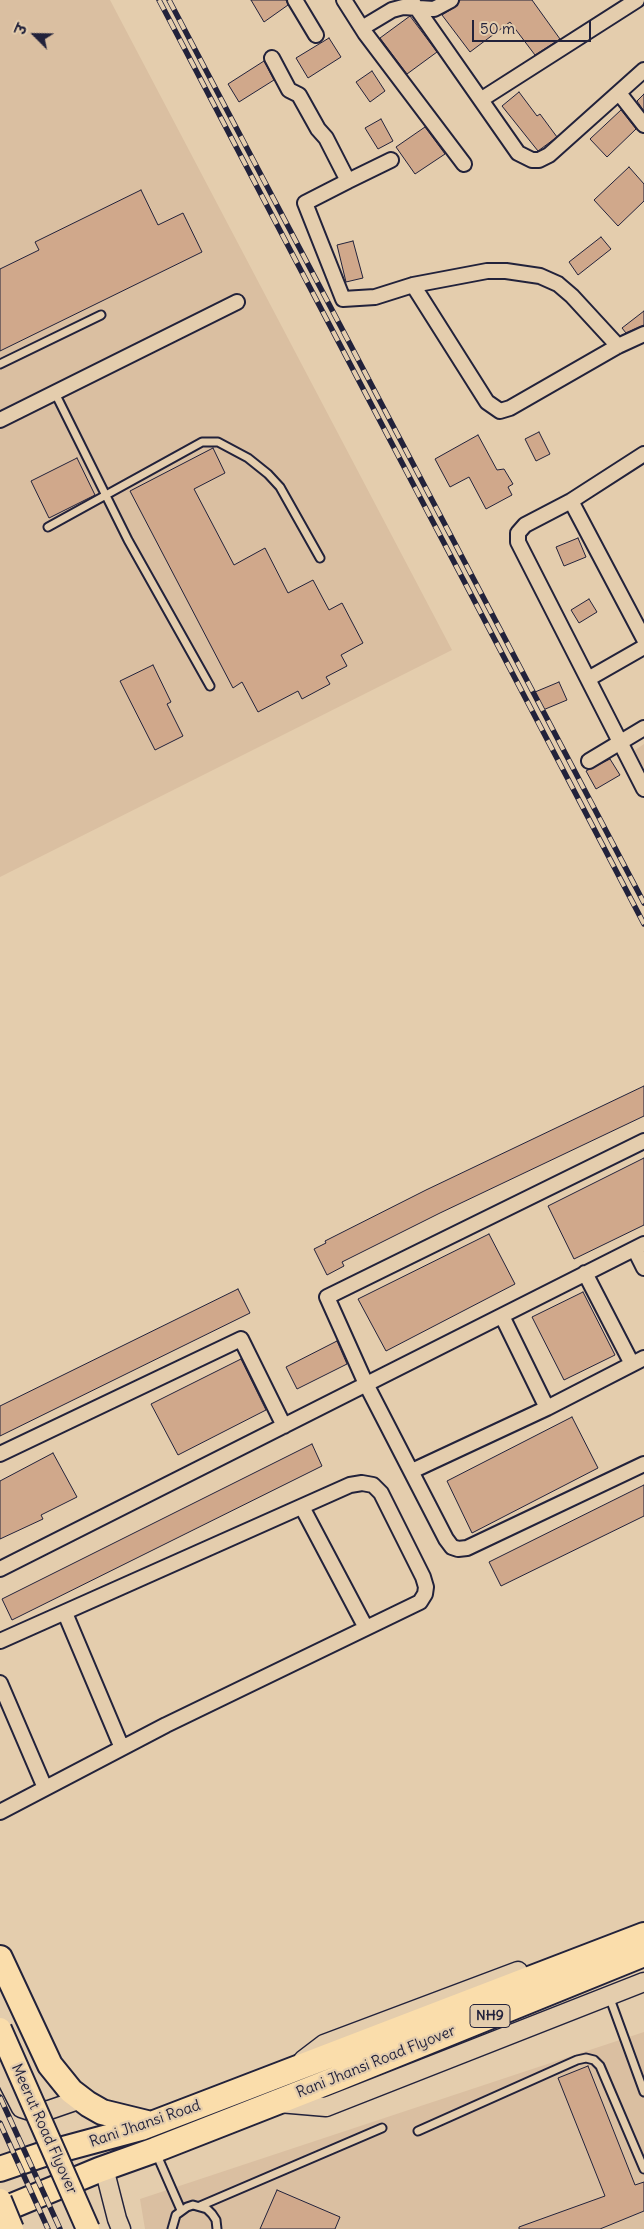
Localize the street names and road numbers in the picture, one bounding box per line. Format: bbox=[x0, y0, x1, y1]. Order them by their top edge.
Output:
road number: NH9 bbox=[470, 2004, 510, 2028]
street label: Rani Jhansi Road Flyover bbox=[294, 2022, 458, 2102]
street label: Meerut Road Flyover bbox=[7, 2061, 81, 2197]
street label: Rani Jhansi Road bbox=[87, 2097, 203, 2151]

